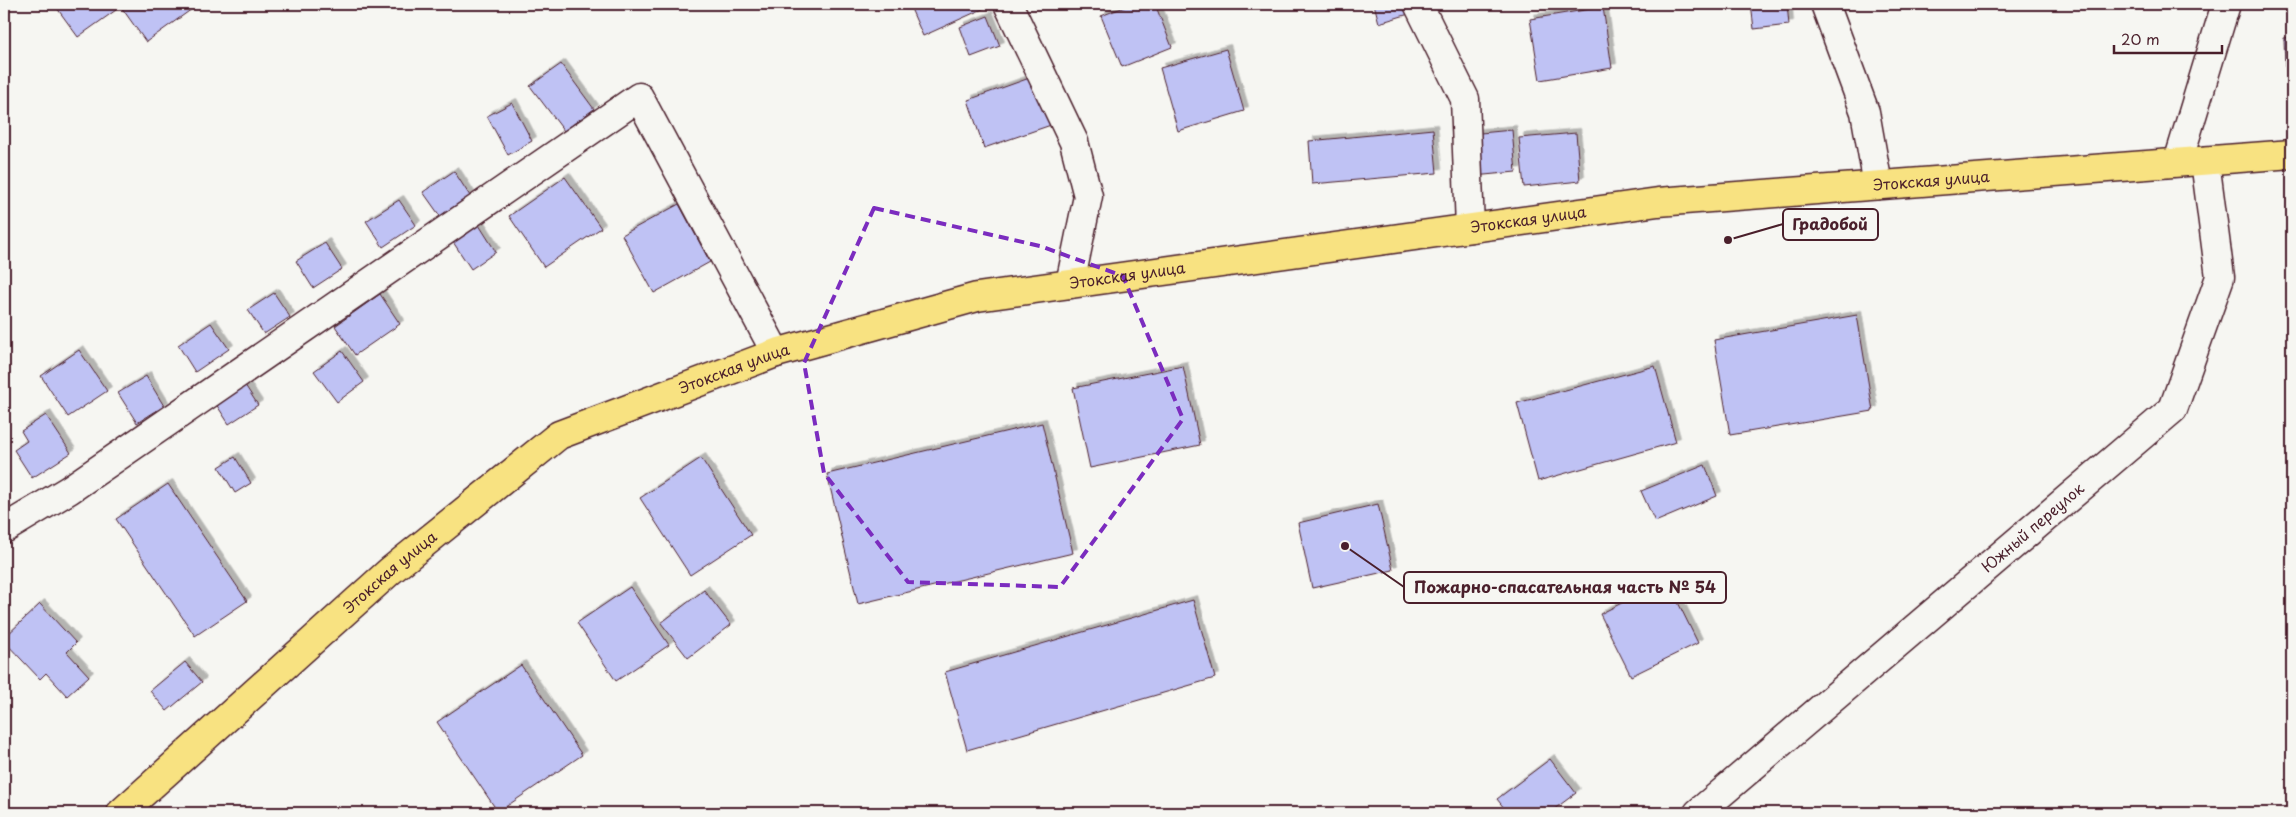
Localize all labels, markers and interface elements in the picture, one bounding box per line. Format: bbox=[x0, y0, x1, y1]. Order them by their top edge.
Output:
scale bar bbox=[2114, 22, 2221, 54]
text: 20 m bbox=[2121, 27, 2160, 50]
street label: Этокская улица bbox=[1872, 164, 1991, 196]
street label: Этокская улица bbox=[1469, 199, 1588, 238]
callout: Градобой bbox=[1783, 209, 1878, 240]
text: Градобой bbox=[1792, 211, 1868, 235]
street label: Этокская улица bbox=[1067, 255, 1187, 294]
street label: Этокская улица bbox=[675, 337, 792, 399]
street label: Южный переулок bbox=[1976, 476, 2088, 577]
street label: Этокская улица bbox=[337, 524, 442, 618]
callout: Пожарно-спасательная часть № 54 bbox=[1404, 572, 1726, 603]
text: Пожарно-спасательная часть № 54 bbox=[1414, 574, 1716, 598]

